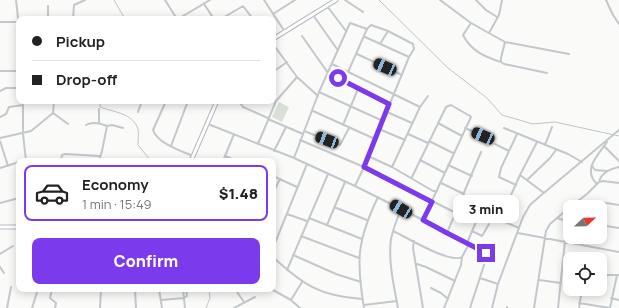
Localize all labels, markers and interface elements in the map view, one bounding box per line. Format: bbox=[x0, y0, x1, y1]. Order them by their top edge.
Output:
text: Pickup bbox=[56, 31, 105, 52]
car bbox=[372, 57, 398, 77]
text: Drop-off bbox=[56, 69, 117, 90]
route start bbox=[329, 69, 347, 87]
car bbox=[470, 126, 496, 146]
car bbox=[314, 130, 340, 150]
text: Economy bbox=[82, 174, 149, 195]
icon: car bbox=[34, 175, 70, 211]
text: $1.48 bbox=[219, 183, 258, 204]
text: 1 min · 15:49 bbox=[82, 195, 152, 213]
callout: 3 min bbox=[453, 195, 519, 223]
car bbox=[388, 198, 414, 220]
text: 3 min bbox=[469, 200, 503, 218]
north arrow bbox=[563, 200, 607, 244]
map controls bbox=[563, 200, 607, 296]
button: Confirm bbox=[32, 238, 260, 284]
route end bbox=[477, 244, 495, 262]
button: locate bbox=[563, 252, 607, 296]

